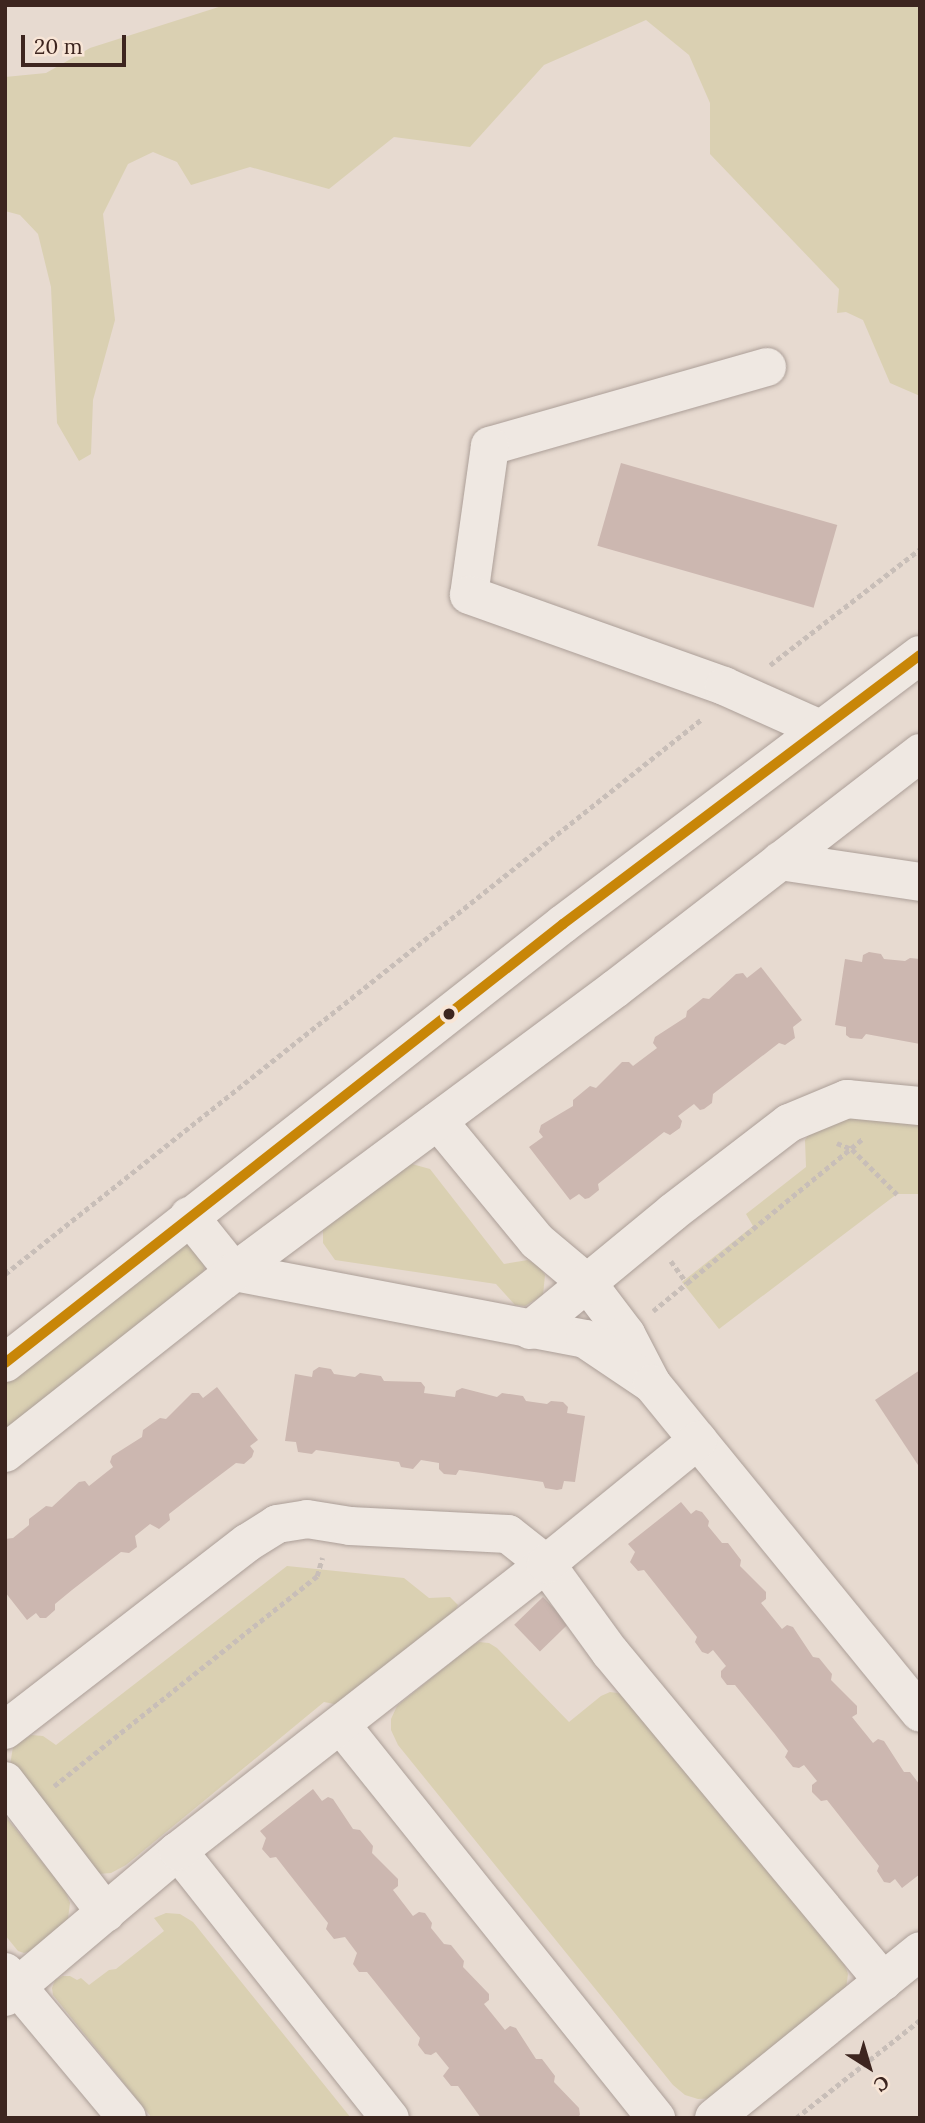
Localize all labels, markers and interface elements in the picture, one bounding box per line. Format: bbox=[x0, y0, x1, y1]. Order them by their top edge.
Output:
scale bar bbox=[24, 21, 130, 65]
text: 20 m bbox=[34, 33, 83, 60]
unlabelled marker bbox=[442, 1007, 456, 1021]
north arrow bbox=[834, 2032, 904, 2102]
text: С bbox=[869, 2070, 894, 2097]

